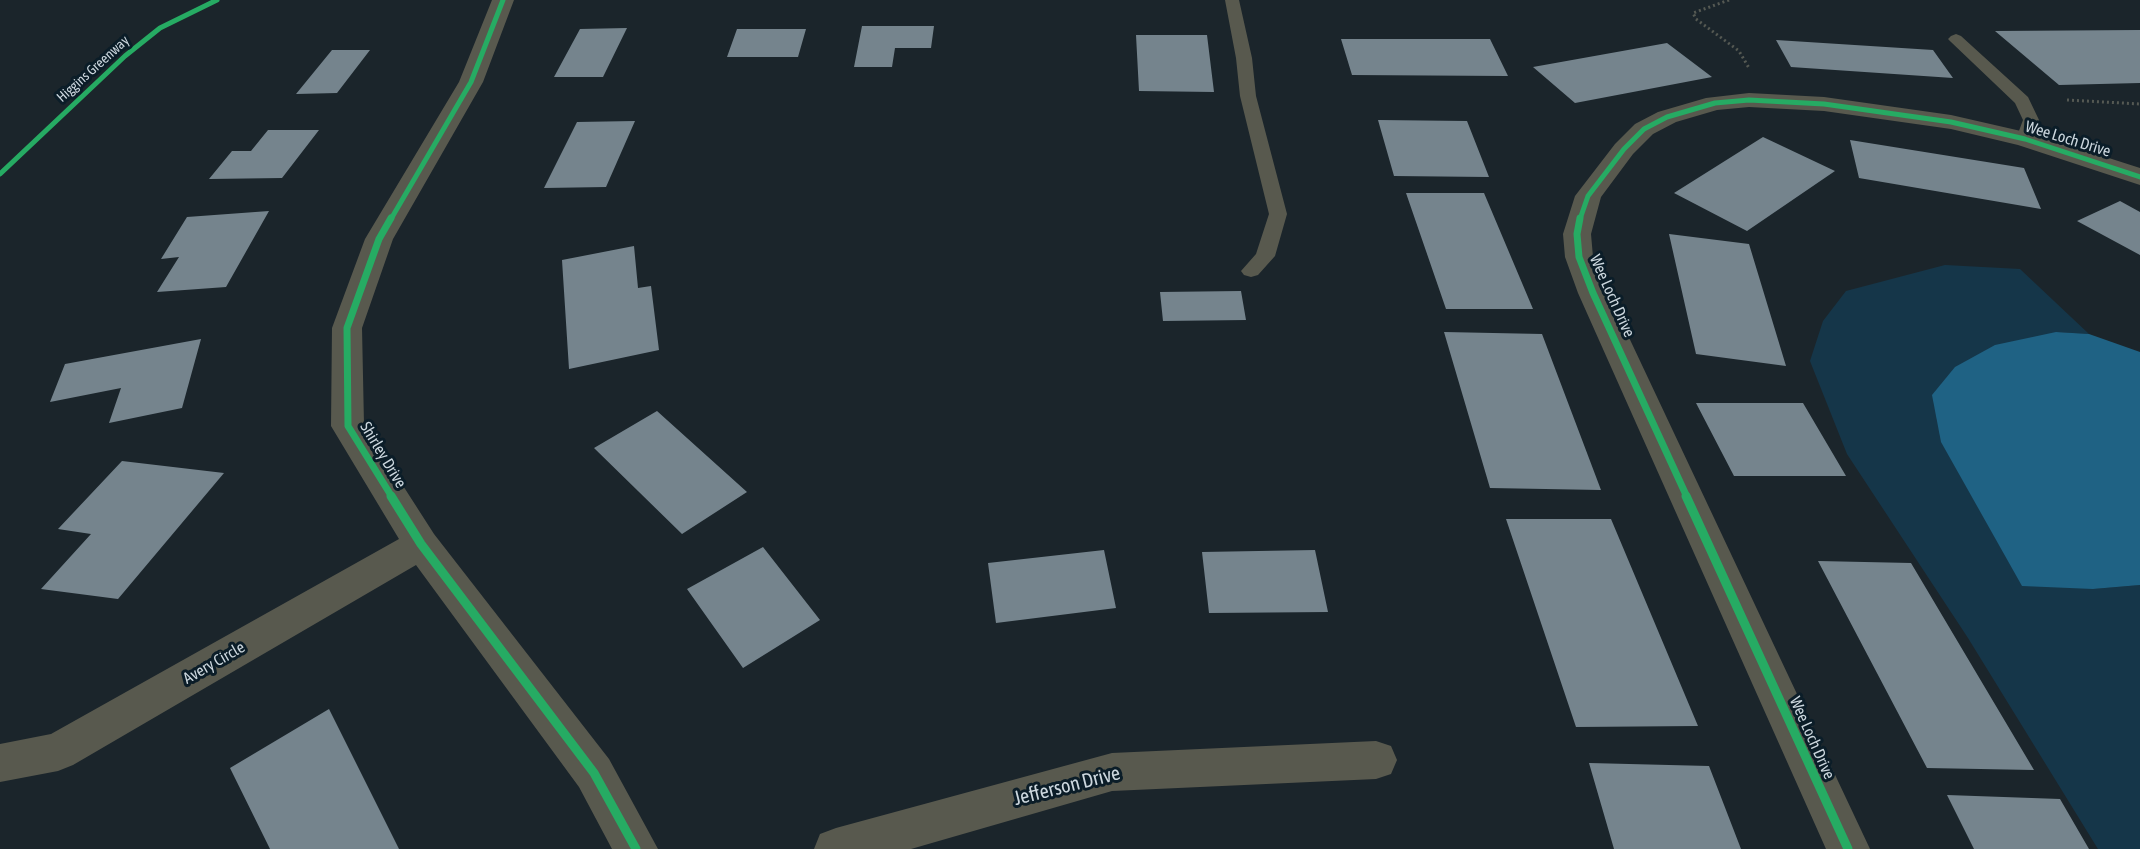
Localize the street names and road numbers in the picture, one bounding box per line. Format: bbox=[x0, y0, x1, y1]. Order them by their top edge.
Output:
street label: Higgins Greenway bbox=[53, 32, 133, 106]
street label: Wee Loch Drive bbox=[2023, 117, 2113, 161]
street label: Wee Loch Drive bbox=[1585, 252, 1639, 340]
street label: Shirley Drive bbox=[356, 418, 410, 492]
street label: Avery Circle bbox=[180, 638, 248, 688]
street label: Wee Loch Drive bbox=[1785, 694, 1839, 782]
street label: Jefferson Drive bbox=[1011, 761, 1123, 811]

